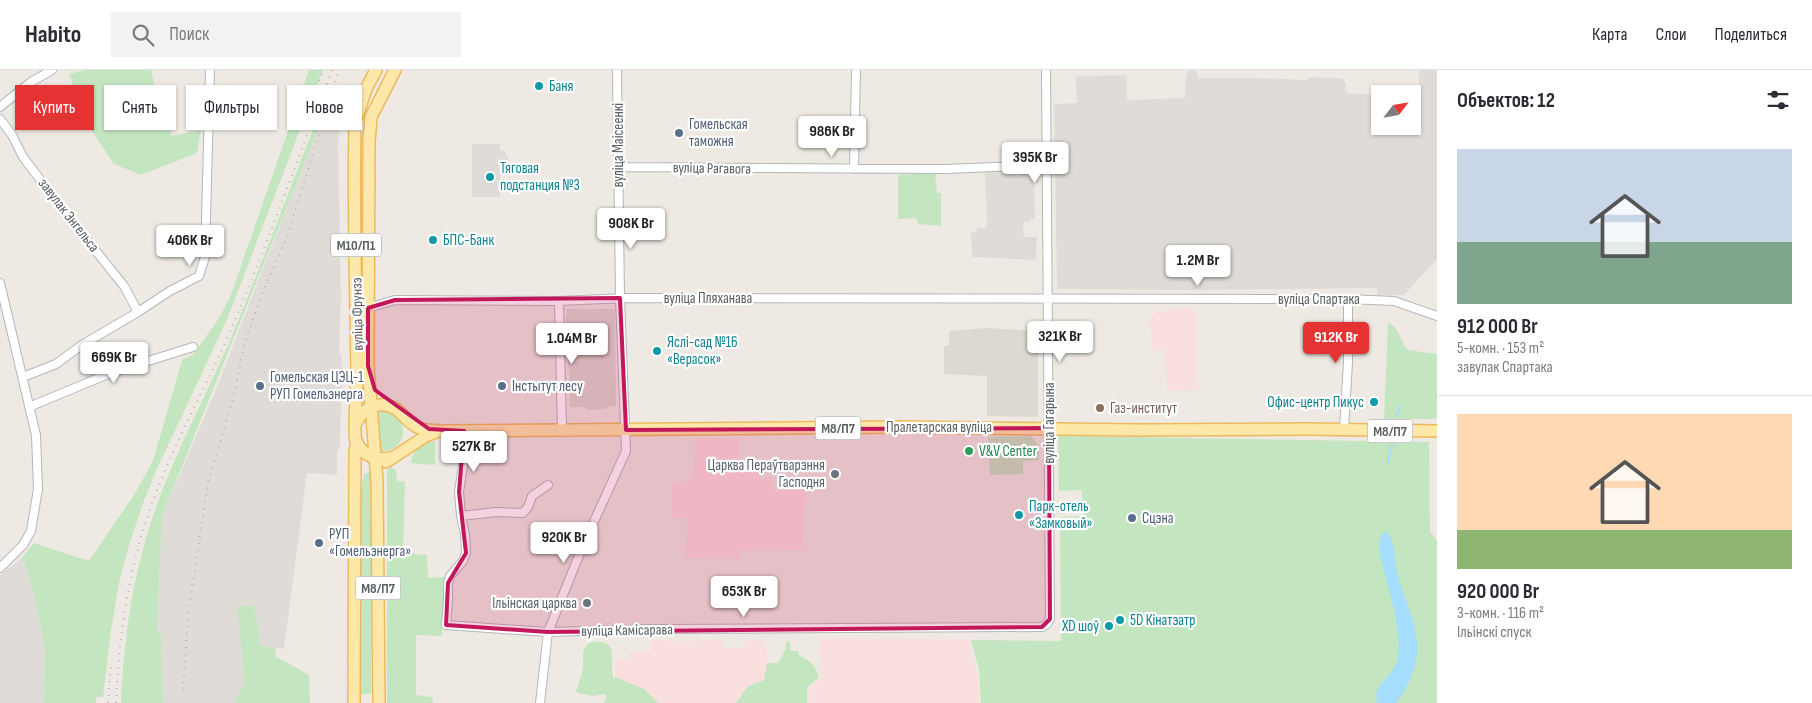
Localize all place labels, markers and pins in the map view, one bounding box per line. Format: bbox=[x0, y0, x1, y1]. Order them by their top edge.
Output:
place label: Баня bbox=[549, 77, 574, 96]
marker: Баня bbox=[533, 80, 545, 92]
place label: Гомельская таможня bbox=[689, 115, 748, 151]
pin: 986K Br bbox=[786, 116, 878, 158]
marker: Гомельская таможня bbox=[673, 127, 685, 139]
pin: 395K Br bbox=[989, 142, 1081, 184]
place label: Тяговая подстанция №3 bbox=[500, 159, 580, 195]
marker: Тяговая подстанция №3 bbox=[484, 171, 496, 183]
pin: 908K Br bbox=[585, 208, 677, 250]
pin: 406K Br bbox=[144, 224, 236, 267]
place label: БПС-Банк bbox=[443, 231, 494, 250]
marker: БПС-Банк bbox=[427, 234, 439, 246]
pin: 1.2M Br bbox=[1152, 244, 1244, 287]
pin: 321K Br bbox=[1014, 320, 1106, 363]
pin: 1.04M Br bbox=[520, 322, 624, 365]
pin: 912K Br bbox=[1290, 322, 1382, 364]
place label: Яслі-сад №16 «Верасок» bbox=[667, 333, 738, 369]
pin: 669K Br bbox=[68, 342, 160, 384]
marker: Яслі-сад №16 «Верасок» bbox=[651, 345, 663, 357]
place label: Гомельская ЦЭЦ-1 РУП Гомельэнерга bbox=[270, 368, 364, 404]
place label: Інстытут лесу bbox=[512, 377, 583, 396]
marker: Гомельская ЦЭЦ-1 РУП Гомельэнерга bbox=[254, 380, 266, 392]
marker: Інстытут лесу bbox=[496, 380, 508, 392]
place label: Офис-центр Пикус bbox=[1267, 393, 1364, 412]
marker: Офис-центр Пикус bbox=[1368, 396, 1380, 408]
place label: Газ-институт bbox=[1110, 399, 1177, 418]
marker: Газ-институт bbox=[1094, 402, 1106, 414]
pin: 527K Br bbox=[428, 430, 520, 473]
place label: V&V Center bbox=[979, 442, 1038, 461]
marker: V&V Center bbox=[963, 445, 975, 457]
place label: Царква Пераўтварэння Гасподня bbox=[707, 456, 825, 492]
marker: Царква Пераўтварэння Гасподня bbox=[829, 468, 841, 480]
place label: Парк-отель «Замковый» bbox=[1029, 497, 1093, 533]
marker: Парк-отель «Замковый» bbox=[1013, 509, 1025, 521]
place label: Сцэна bbox=[1142, 509, 1174, 528]
marker: Сцэна bbox=[1126, 512, 1138, 524]
pin: 920K Br bbox=[518, 522, 610, 564]
place label: РУП «Гомельэнерга» bbox=[329, 525, 411, 561]
marker: РУП «Гомельэнерга» bbox=[313, 537, 325, 549]
pin: 653K Br bbox=[698, 576, 790, 618]
place label: Ільінская царква bbox=[492, 594, 577, 613]
marker: Ільінская царква bbox=[581, 597, 593, 609]
place label: 5D Кінатэатр bbox=[1130, 611, 1195, 630]
marker: 5D Кінатэатр bbox=[1114, 614, 1126, 626]
place label: XD шоў bbox=[1061, 617, 1099, 636]
marker: XD шоў bbox=[1103, 620, 1115, 632]

